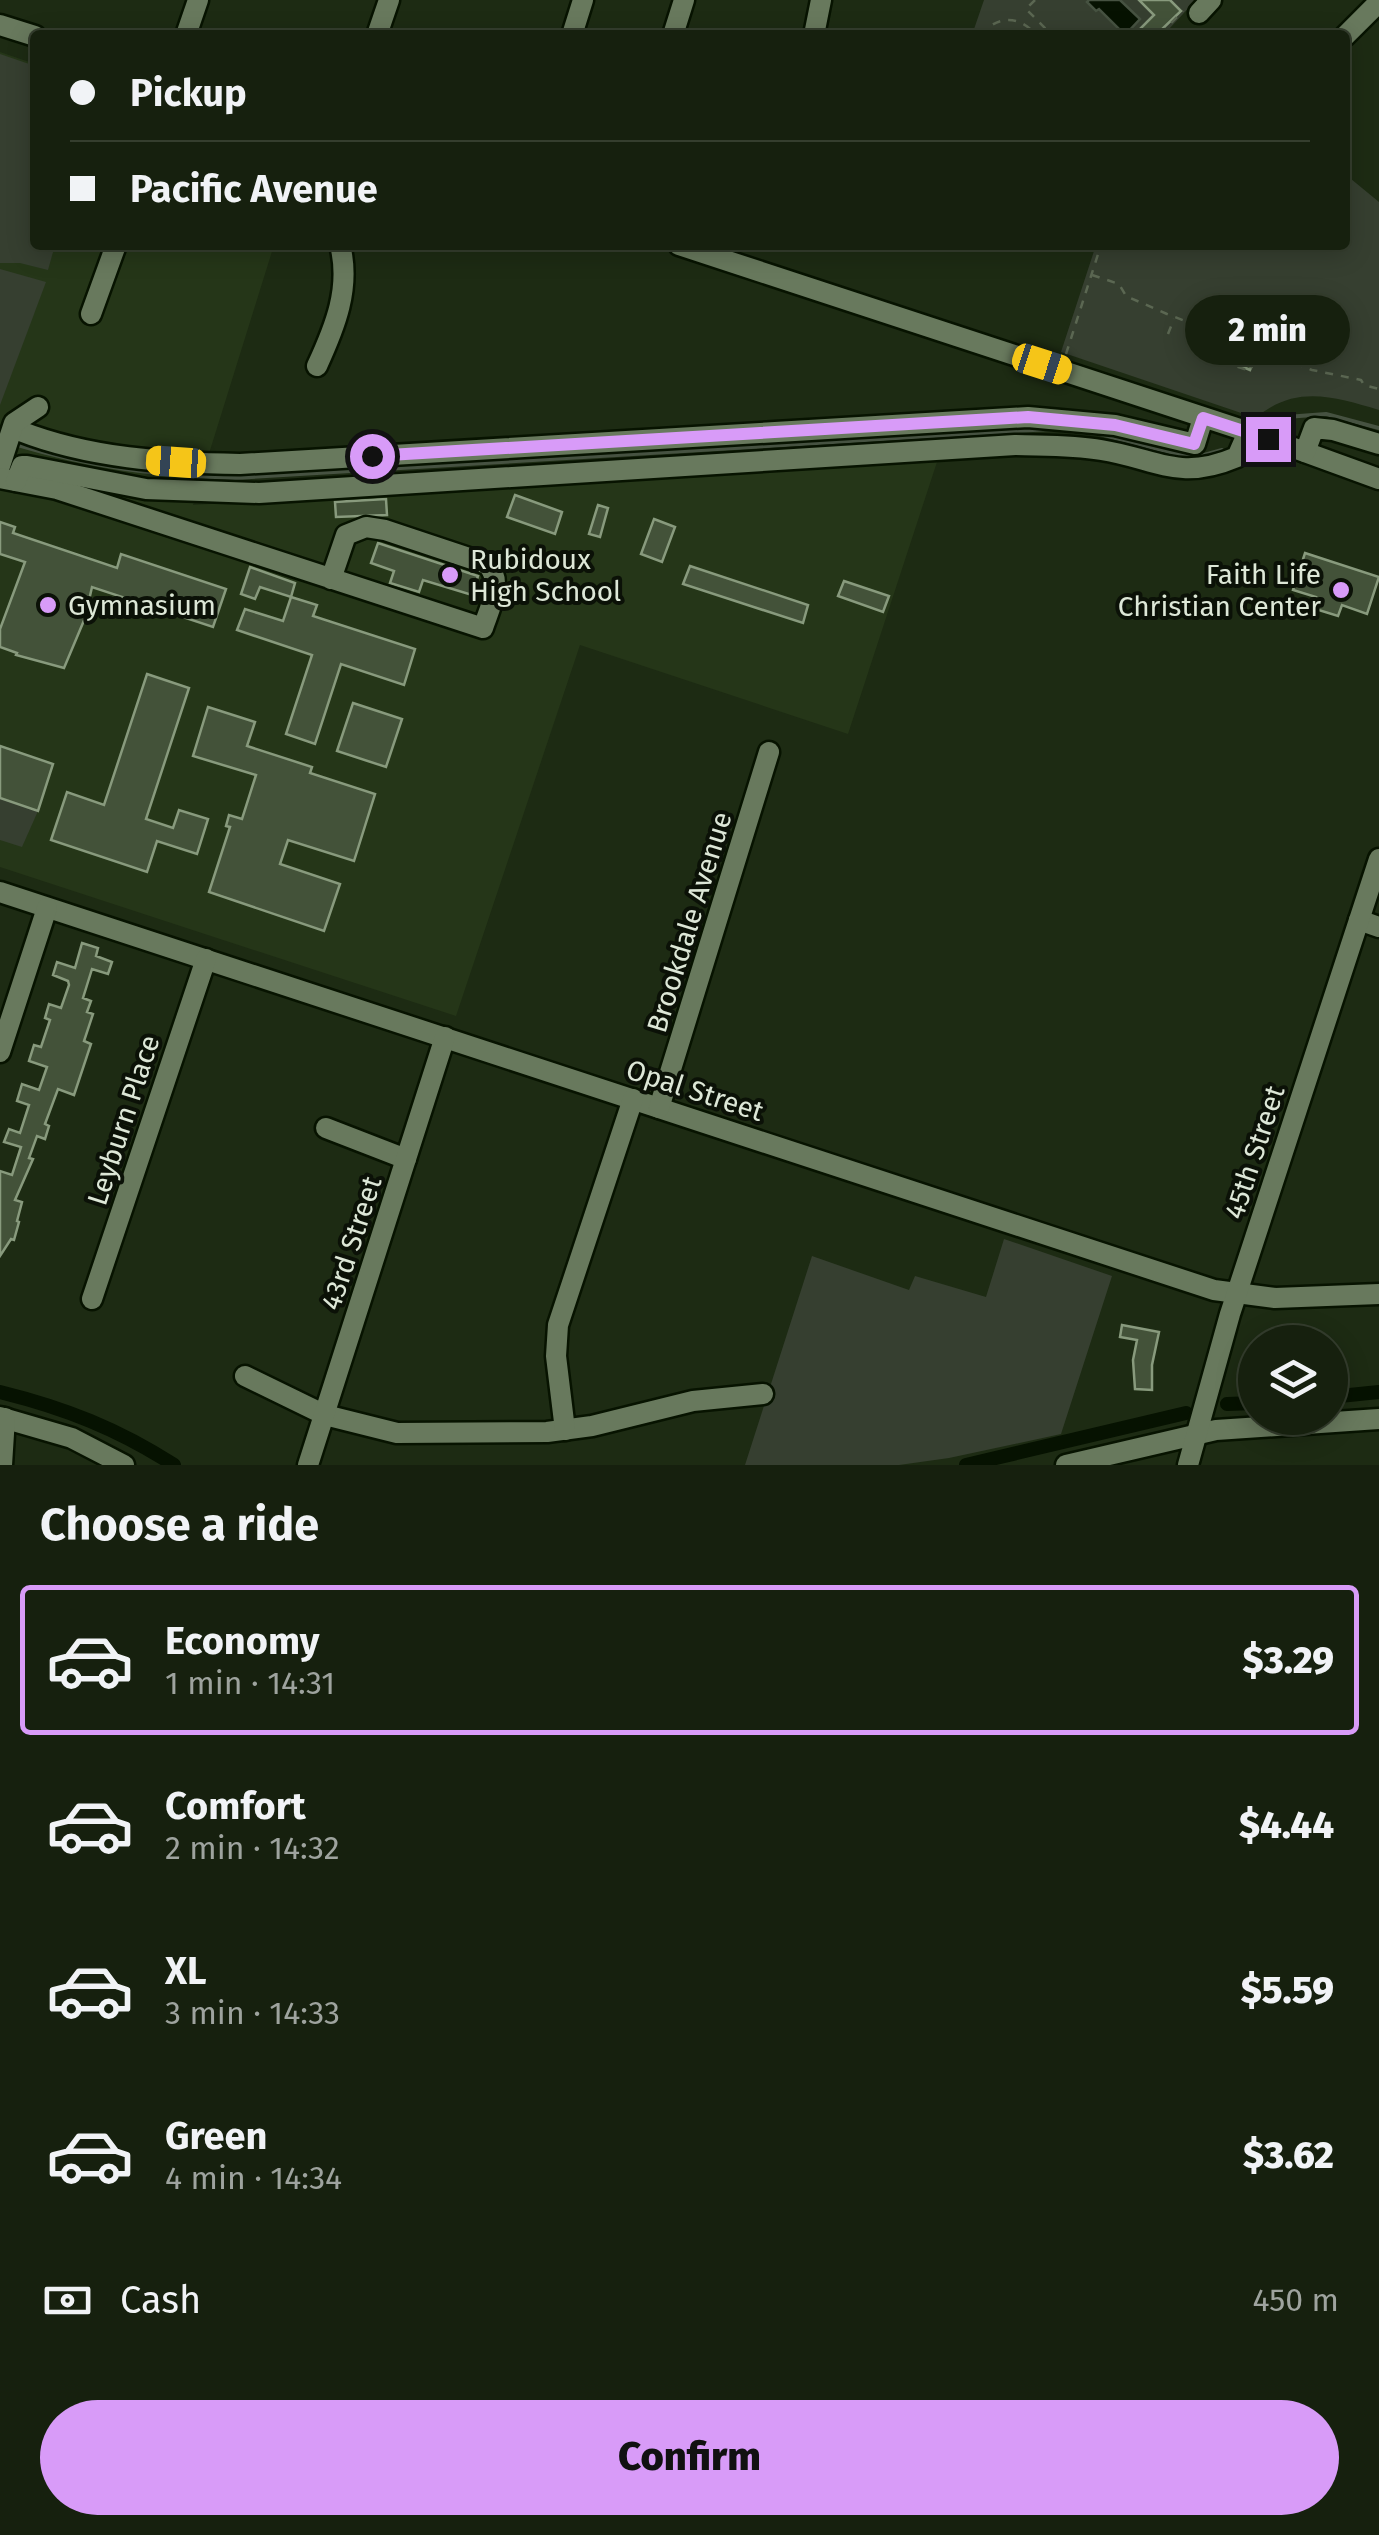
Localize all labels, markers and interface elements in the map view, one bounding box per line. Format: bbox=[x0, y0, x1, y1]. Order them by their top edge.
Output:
text: Pickup bbox=[130, 70, 247, 116]
text: Pacific Avenue bbox=[130, 166, 378, 212]
callout: 2 min bbox=[1186, 294, 1350, 364]
text: 2 min bbox=[1228, 311, 1307, 349]
car bbox=[1009, 340, 1075, 388]
route end bbox=[1246, 417, 1291, 462]
route start bbox=[350, 434, 395, 479]
car bbox=[145, 445, 207, 479]
place label: Rubidoux High School bbox=[470, 543, 621, 608]
place label: Faith Life Christian Center bbox=[1118, 558, 1321, 623]
marker: Rubidoux High School bbox=[439, 564, 461, 586]
marker: Faith Life Christian Center bbox=[1330, 579, 1352, 601]
place label: Gymnasium bbox=[68, 589, 216, 622]
marker: Gymnasium bbox=[37, 594, 59, 616]
street label: Brookdale Avenue bbox=[640, 808, 739, 1037]
street label: Leyburn Place bbox=[80, 1031, 167, 1209]
street label: Opal Street bbox=[622, 1053, 768, 1128]
street label: 45th Street bbox=[1217, 1080, 1292, 1223]
street label: 43rd Street bbox=[314, 1171, 389, 1314]
map controls bbox=[1238, 1325, 1348, 1435]
button: layers bbox=[1238, 1325, 1348, 1435]
text: Choose a ride bbox=[40, 1498, 319, 1552]
icon: car bbox=[45, 1615, 135, 1705]
text: Economy bbox=[165, 1618, 320, 1664]
text: $3.29 bbox=[1243, 1637, 1334, 1683]
text: 1 min · 14:31 bbox=[165, 1664, 335, 1702]
icon: car bbox=[45, 1780, 135, 1870]
text: Comfort bbox=[165, 1783, 306, 1829]
text: $4.44 bbox=[1239, 1802, 1334, 1848]
text: 2 min · 14:32 bbox=[165, 1829, 340, 1867]
icon: car bbox=[45, 1945, 135, 2035]
text: XL bbox=[165, 1948, 207, 1994]
text: $5.59 bbox=[1241, 1967, 1334, 2013]
text: 3 min · 14:33 bbox=[165, 1994, 340, 2032]
icon: car bbox=[45, 2110, 135, 2200]
text: Green bbox=[165, 2113, 268, 2159]
text: $3.62 bbox=[1243, 2132, 1334, 2178]
text: 4 min · 14:34 bbox=[165, 2159, 342, 2197]
icon: cash bbox=[40, 2273, 95, 2328]
text: Cash bbox=[120, 2277, 201, 2323]
text: 450 m bbox=[1253, 2281, 1339, 2319]
button: Confirm bbox=[40, 2400, 1339, 2515]

